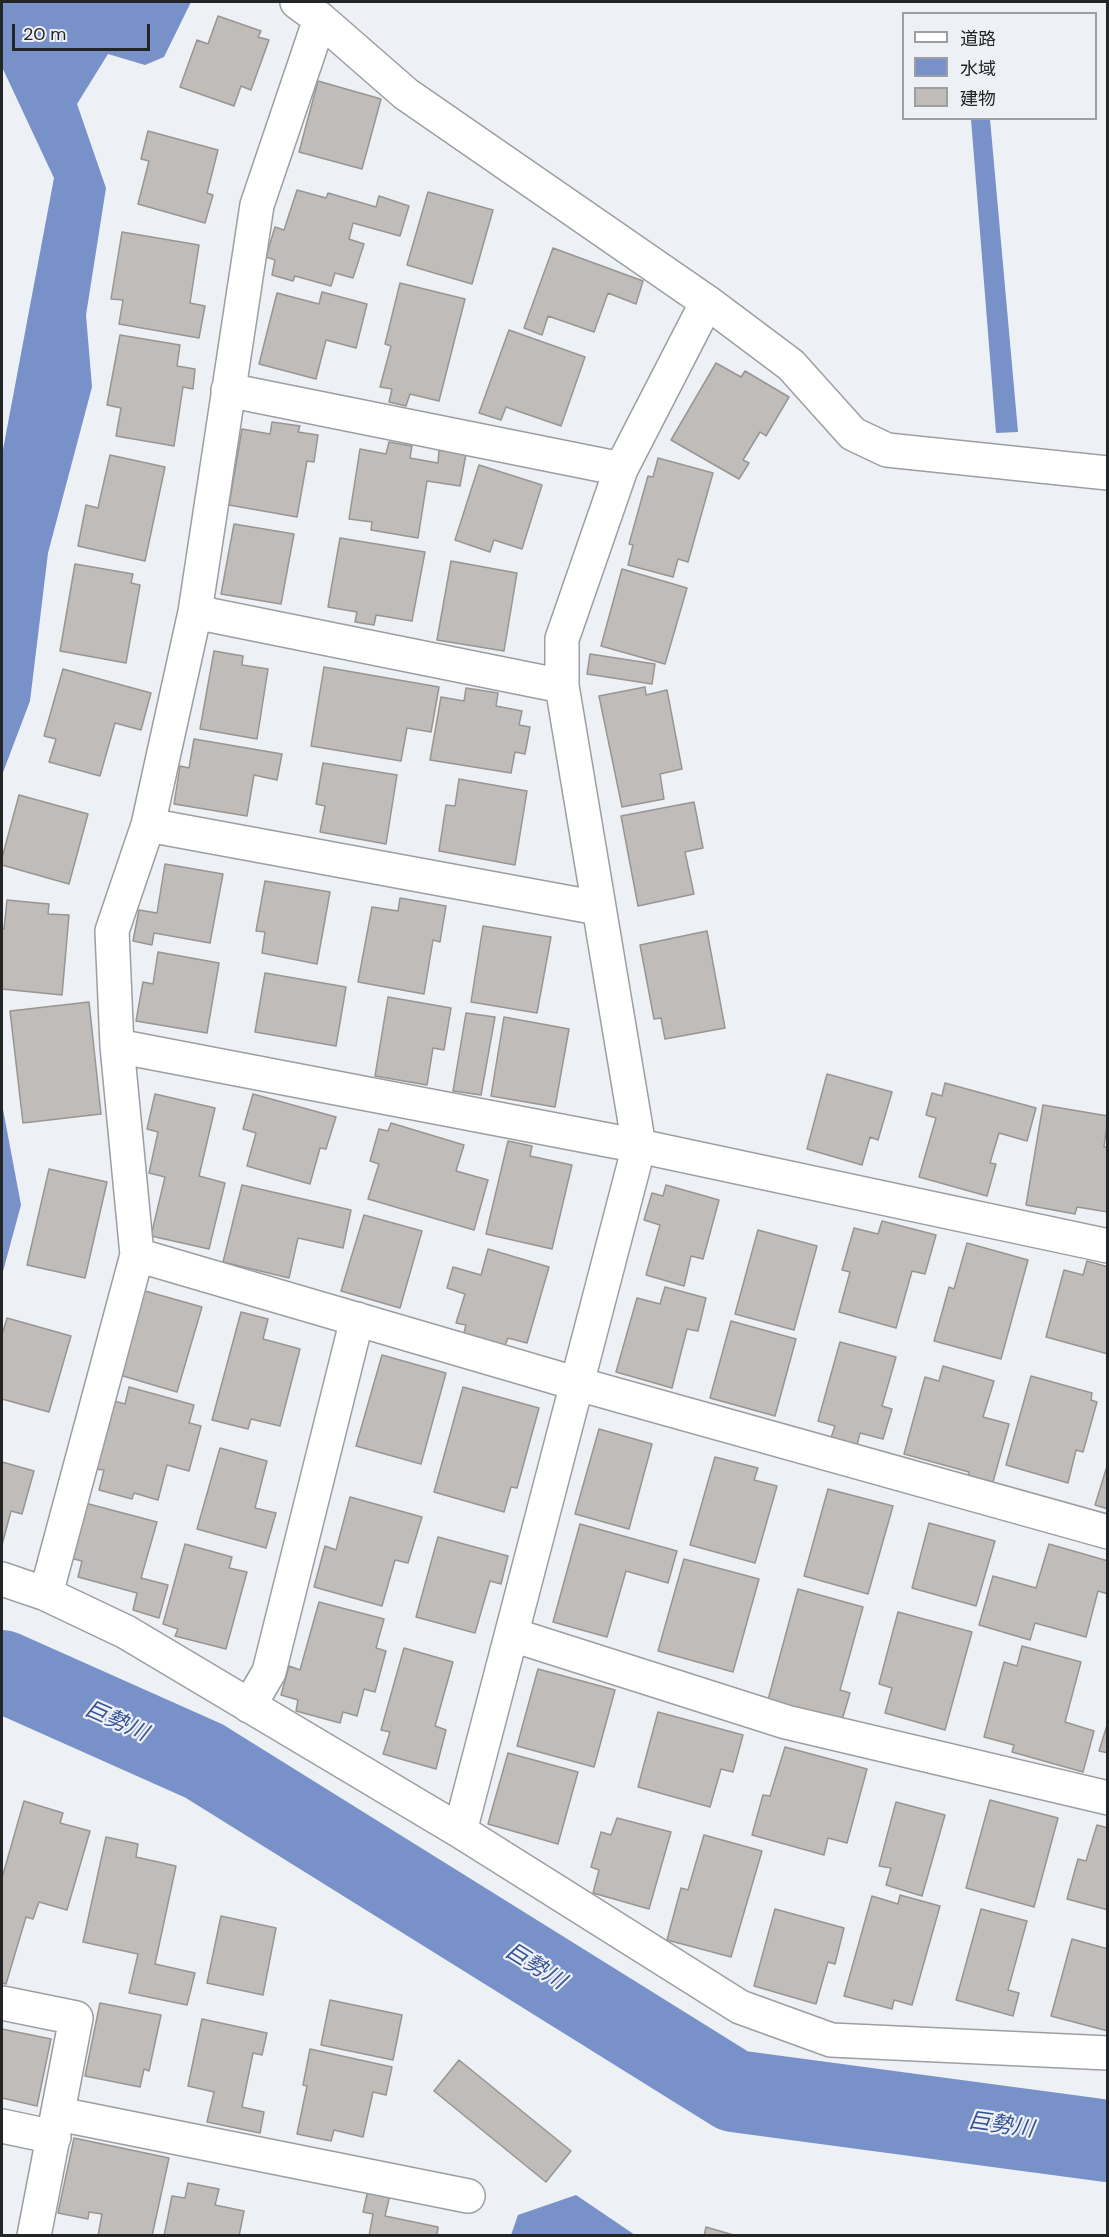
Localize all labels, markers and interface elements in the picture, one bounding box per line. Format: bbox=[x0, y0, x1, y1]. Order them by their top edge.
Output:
scale bar bbox=[15, 12, 153, 50]
legend bbox=[902, 12, 1097, 120]
text: 20 m bbox=[23, 22, 66, 46]
text: 道路 bbox=[960, 27, 996, 51]
text: 水域 bbox=[960, 57, 996, 81]
text: 建物 bbox=[960, 87, 996, 111]
water label: 巨勢川 bbox=[80, 1697, 152, 1747]
water label: 巨勢川 bbox=[500, 1938, 570, 1996]
water label: 巨勢川 bbox=[966, 2108, 1036, 2144]

